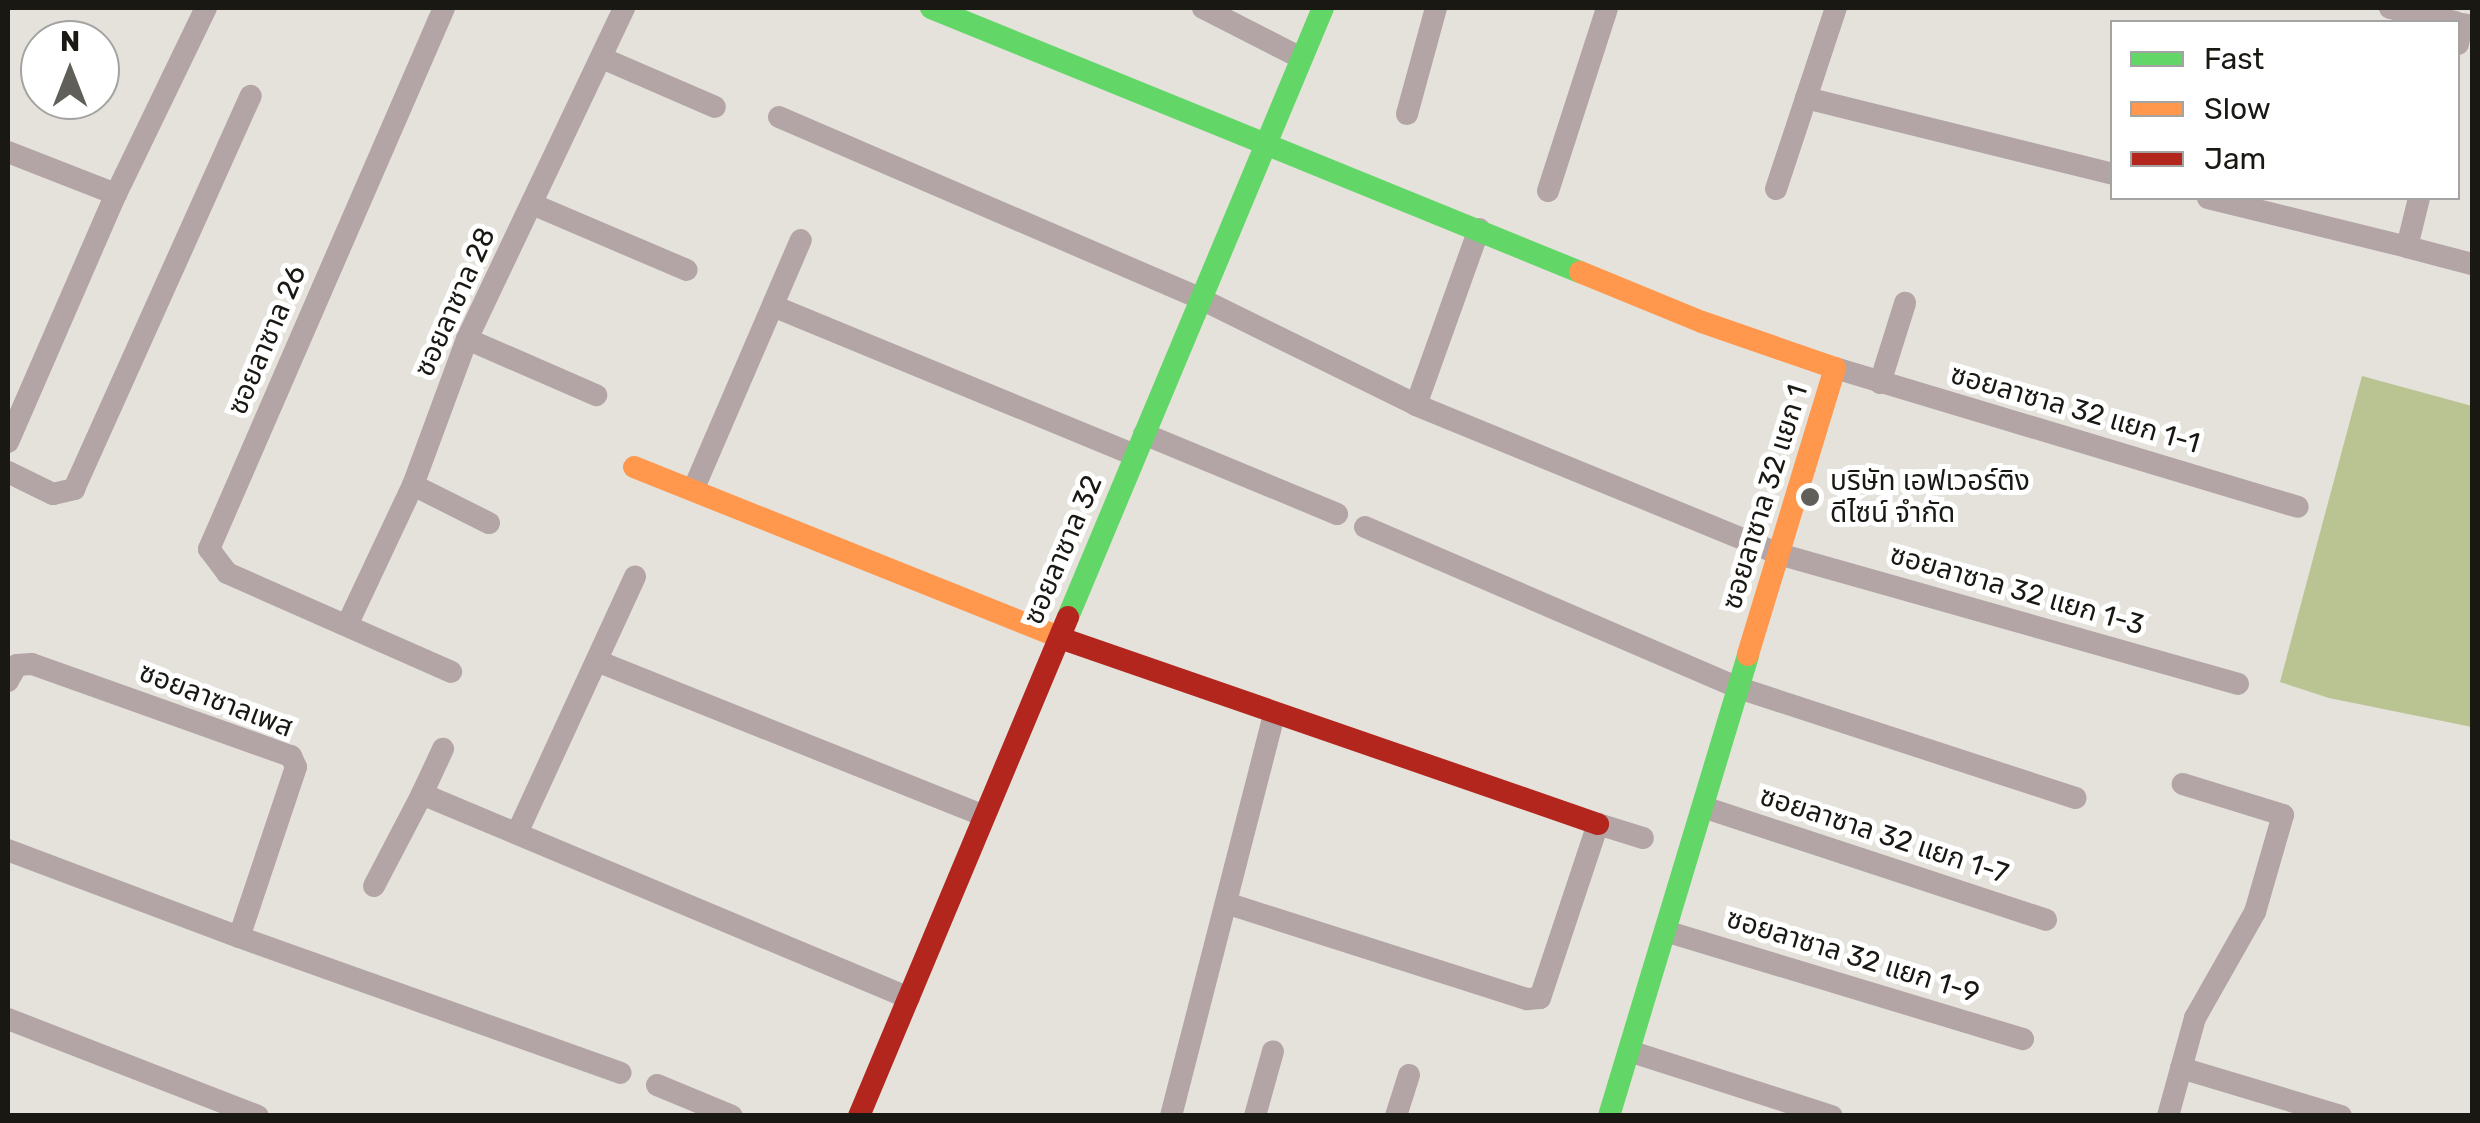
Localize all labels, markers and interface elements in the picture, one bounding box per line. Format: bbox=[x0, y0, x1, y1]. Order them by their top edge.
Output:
north arrow bbox=[20, 20, 120, 120]
legend bbox=[2110, 20, 2460, 200]
text: N bbox=[60, 25, 80, 58]
text: Fast bbox=[2204, 41, 2264, 77]
text: Slow bbox=[2204, 91, 2271, 127]
text: Jam bbox=[2204, 141, 2266, 177]
street label: ซอยลาซาล 28 bbox=[407, 222, 503, 382]
street label: ซอยลาซาล 26 bbox=[221, 260, 313, 420]
street label: ซอยลาซาล 32 แยก 1-1 bbox=[1947, 357, 2203, 461]
street label: ซอยลาซาล 32 แยก 1 bbox=[1715, 381, 1815, 613]
place label: บริษัท เอฟเวอร์ติง ดีไซน์ จำกัด bbox=[1830, 464, 2030, 530]
street label: ซอยลาซาล 32 bbox=[1017, 470, 1109, 630]
marker: บริษัท เอฟเวอร์ติง ดีไซน์ จำกัด bbox=[1799, 486, 1821, 508]
street label: ซอยลาซาล 32 แยก 1-3 bbox=[1886, 538, 2148, 642]
street label: ซอยลาซาลเพส bbox=[134, 655, 298, 745]
street label: ซอยลาซาล 32 แยก 1-7 bbox=[1756, 779, 2012, 891]
street label: ซอยลาซาล 32 แยก 1-9 bbox=[1722, 902, 1984, 1010]

